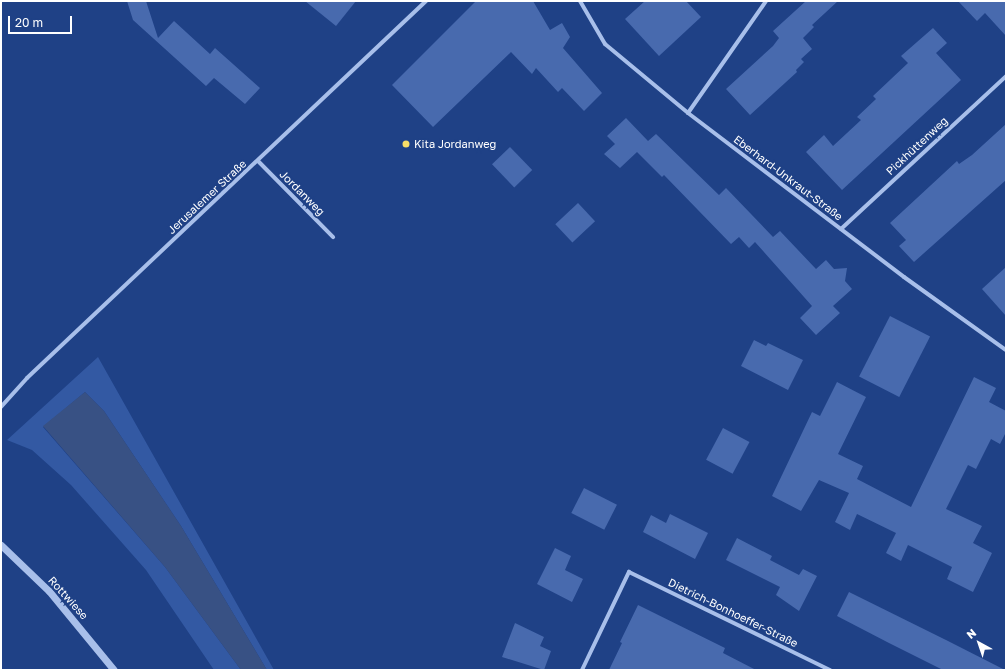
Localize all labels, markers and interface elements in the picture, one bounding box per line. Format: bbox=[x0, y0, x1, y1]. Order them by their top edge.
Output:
scale bar bbox=[10, 8, 74, 34]
text: 20 m bbox=[15, 15, 43, 30]
street label: Pickhüttenweg bbox=[883, 114, 951, 178]
street label: Eberhard-Unkraut-Straße bbox=[731, 133, 845, 223]
place label: Kita Jordanweg bbox=[414, 137, 496, 151]
marker: Kita Jordanweg bbox=[401, 139, 411, 149]
street label: Jerusalemer Straße bbox=[165, 157, 249, 237]
street label: Jordanweg bbox=[277, 168, 327, 218]
street label: Rottwiese bbox=[45, 574, 91, 622]
street label: Dietrich-Bonhoeffer-Straße bbox=[666, 576, 800, 650]
north arrow bbox=[959, 623, 999, 663]
text: N bbox=[964, 626, 978, 641]

